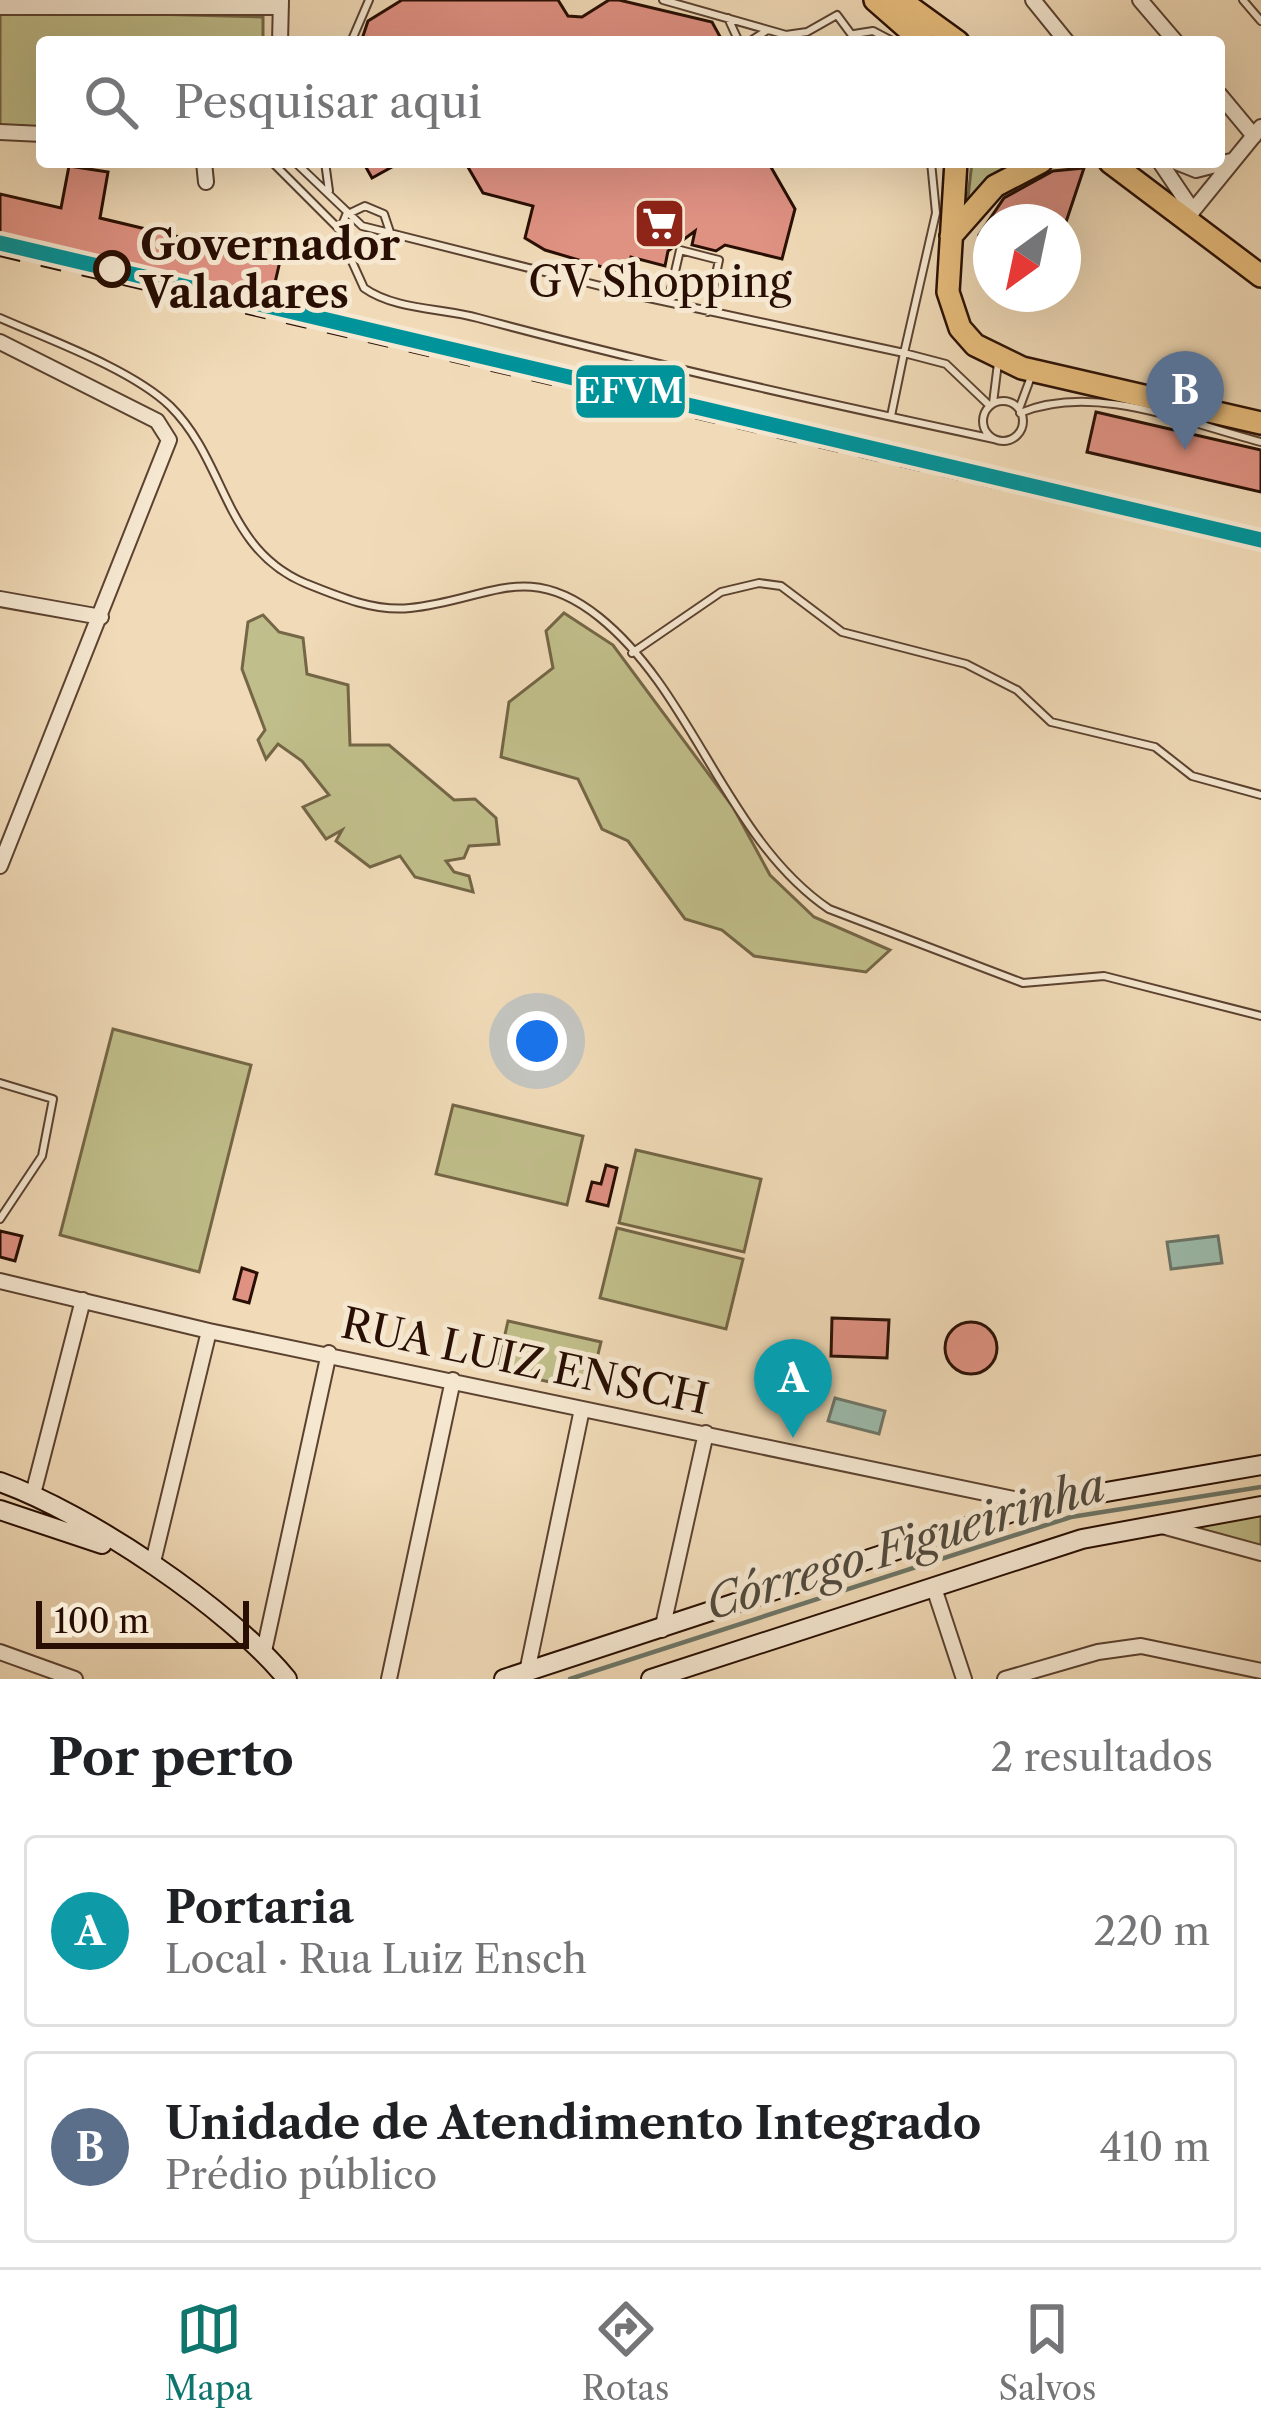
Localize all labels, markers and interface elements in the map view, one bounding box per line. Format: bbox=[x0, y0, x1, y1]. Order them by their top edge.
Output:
search box bbox=[36, 36, 1225, 168]
icon: search bbox=[78, 69, 144, 135]
text: Pesquisar aqui bbox=[174, 74, 482, 130]
supermarket icon: GV Shopping bbox=[632, 195, 688, 251]
north arrow bbox=[973, 204, 1081, 312]
place label: Governador Valadares bbox=[139, 219, 400, 319]
marker: Governador Valadares bbox=[95, 252, 129, 286]
place label: GV Shopping bbox=[528, 256, 793, 308]
pin: B bbox=[1146, 351, 1224, 450]
line badge: EFVM bbox=[574, 363, 687, 420]
text: EFVM bbox=[577, 371, 683, 412]
your location bbox=[507, 1011, 567, 1071]
street label: RUA LUIZ ENSCH bbox=[337, 1297, 713, 1425]
pin: A bbox=[754, 1339, 832, 1438]
water label: Córrego Figueirinha bbox=[698, 1456, 1112, 1631]
scale bar bbox=[36, 1595, 249, 1648]
text: 100 m bbox=[54, 1601, 149, 1642]
text: Por perto bbox=[48, 1726, 294, 1788]
text: 2 resultados bbox=[991, 1733, 1213, 1781]
text: Portaria bbox=[165, 1879, 354, 1935]
text: A bbox=[75, 1907, 105, 1955]
text: 220 m bbox=[1094, 1907, 1210, 1955]
text: Local · Rua Luiz Ensch bbox=[165, 1935, 587, 1983]
text: Unidade de Atendimento Integrado bbox=[165, 2095, 981, 2151]
text: B bbox=[76, 2123, 105, 2171]
text: 410 m bbox=[1100, 2123, 1210, 2171]
text: Prédio público bbox=[165, 2151, 437, 2199]
tab: Mapa bbox=[165, 2296, 253, 2409]
tab: Rotas bbox=[582, 2296, 669, 2409]
tab: Salvos bbox=[998, 2296, 1096, 2409]

